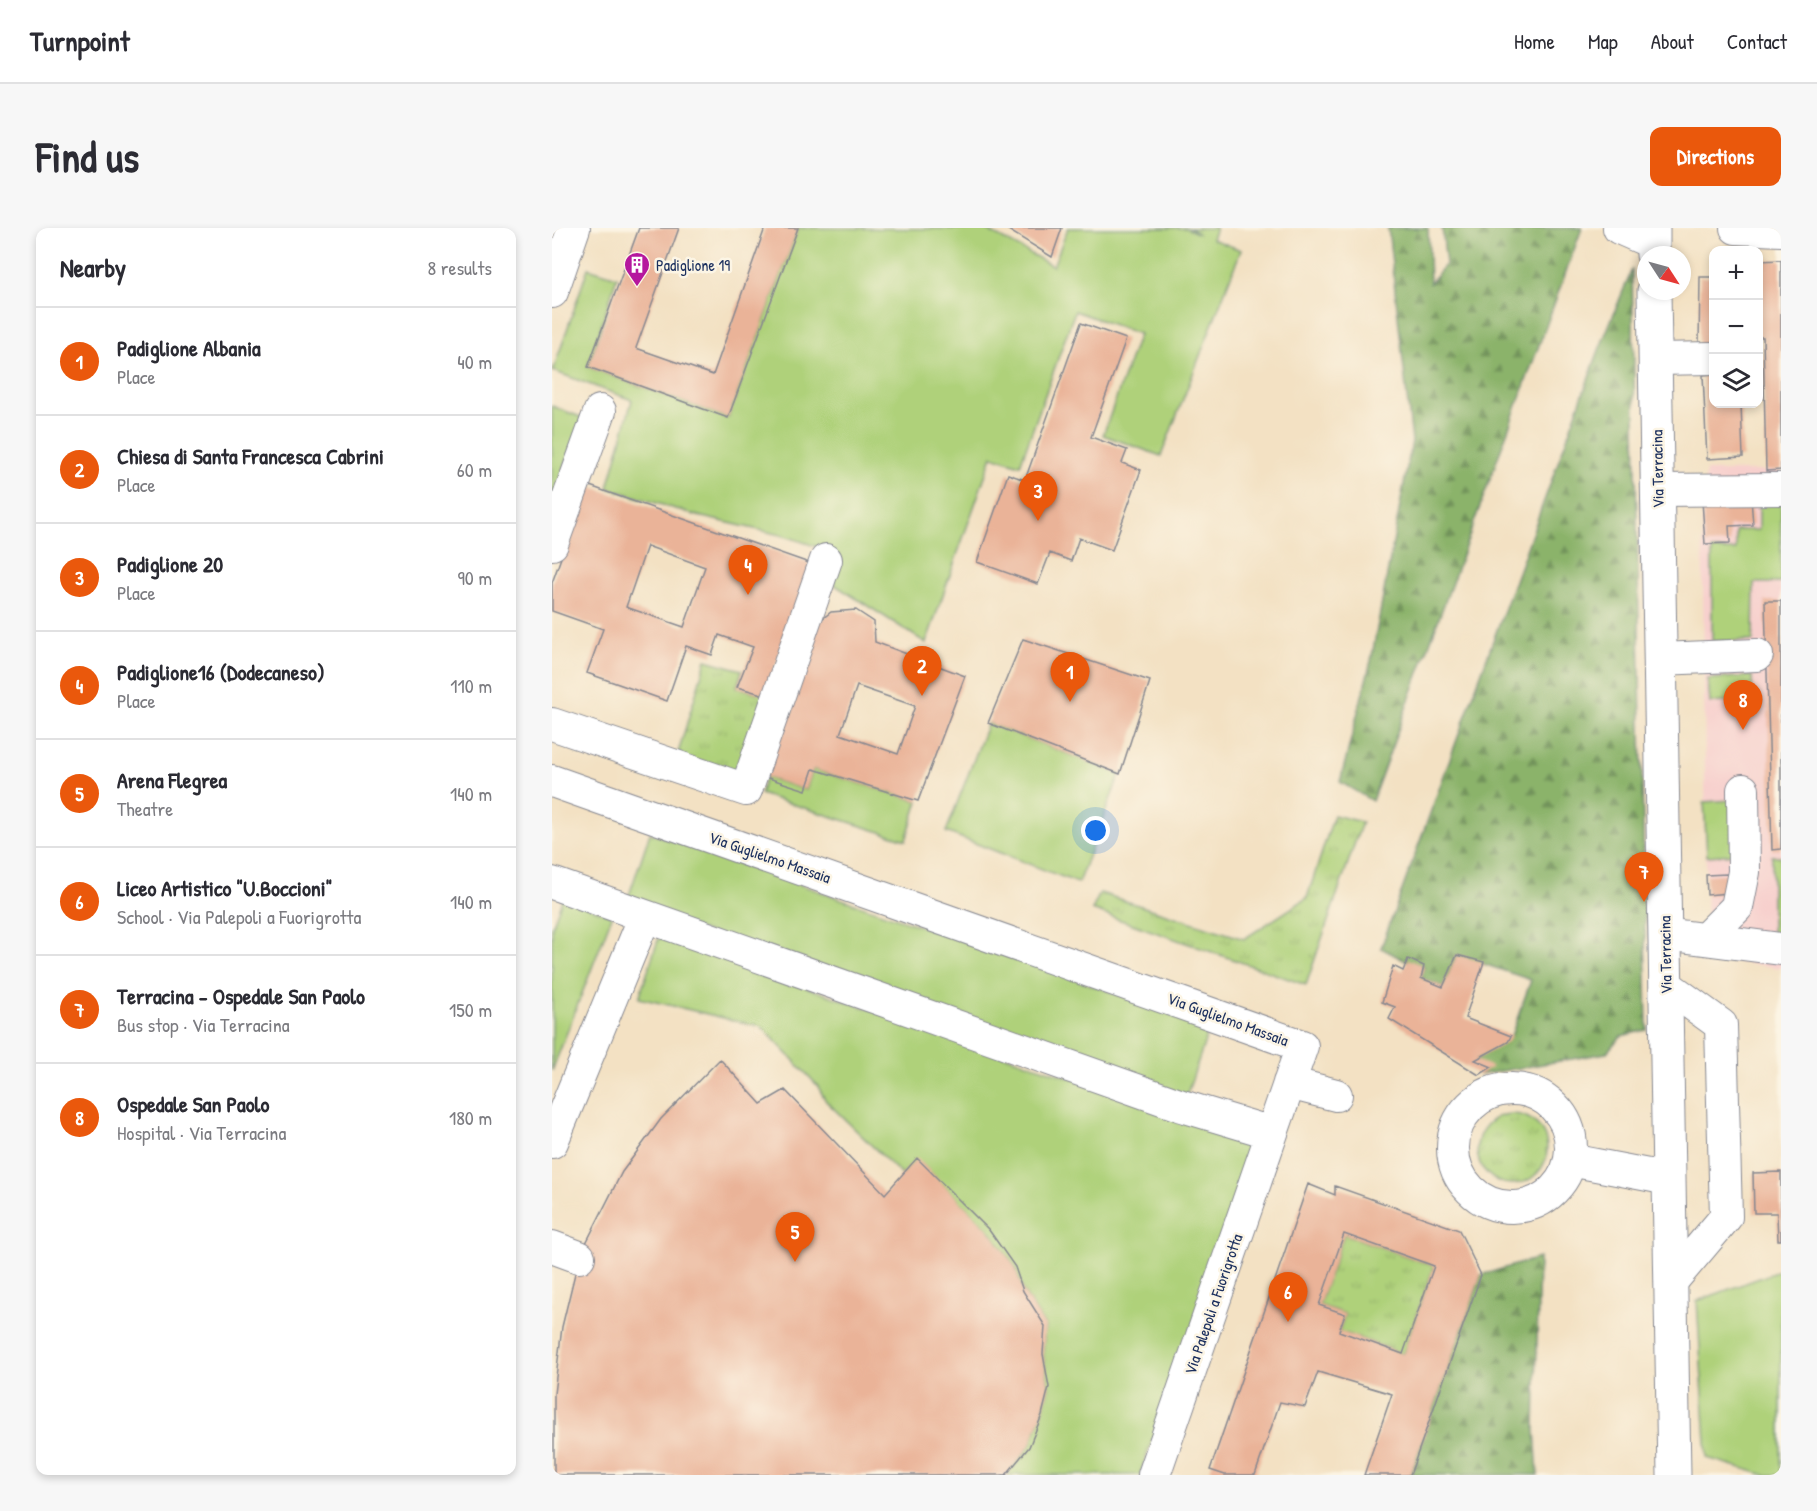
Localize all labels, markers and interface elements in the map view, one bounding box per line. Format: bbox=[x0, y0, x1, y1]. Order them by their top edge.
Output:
text: Turnpoint bbox=[30, 22, 130, 60]
text: Home bbox=[1514, 27, 1555, 56]
text: Map bbox=[1588, 27, 1618, 56]
text: About bbox=[1651, 27, 1694, 56]
text: Contact bbox=[1727, 27, 1787, 56]
button: Directions bbox=[1650, 127, 1781, 186]
text: Find us bbox=[36, 128, 139, 185]
north arrow bbox=[1637, 246, 1691, 300]
map controls bbox=[1709, 246, 1763, 408]
button: + bbox=[1709, 246, 1763, 300]
text: Nearby bbox=[60, 250, 126, 285]
building icon: Padiglione 19 bbox=[622, 250, 652, 288]
text: 8 results bbox=[427, 254, 492, 281]
place label: Padiglione 19 bbox=[656, 254, 730, 276]
button: − bbox=[1709, 300, 1763, 354]
text: Padiglione Albania bbox=[117, 333, 261, 363]
text: 1 bbox=[76, 348, 83, 375]
text: 40 m bbox=[457, 348, 492, 375]
button: layers bbox=[1709, 354, 1763, 408]
text: Place bbox=[117, 363, 156, 390]
street label: Via Terracina bbox=[1645, 430, 1669, 508]
text: Chiesa di Santa Francesca Cabrini bbox=[117, 441, 384, 471]
text: 2 bbox=[75, 456, 84, 483]
text: 60 m bbox=[457, 456, 492, 483]
text: Place bbox=[117, 471, 156, 498]
pin: 3 bbox=[1018, 472, 1058, 521]
pin: 4 bbox=[728, 546, 768, 595]
text: Padiglione 20 bbox=[117, 549, 223, 579]
text: 3 bbox=[75, 564, 84, 591]
text: 90 m bbox=[458, 564, 492, 591]
text: Place bbox=[117, 579, 156, 606]
pin: 2 bbox=[902, 646, 941, 696]
pin: 1 bbox=[1050, 652, 1090, 702]
text: Padiglione16 (Dodecaneso) bbox=[117, 657, 325, 687]
text: 4 bbox=[76, 672, 83, 699]
text: 110 m bbox=[450, 672, 492, 699]
pin: 8 bbox=[1724, 680, 1762, 730]
text: Place bbox=[117, 687, 156, 714]
text: Arena Flegrea bbox=[117, 765, 227, 795]
text: 5 bbox=[75, 780, 84, 807]
text: 140 m bbox=[450, 780, 492, 807]
text: Theatre bbox=[117, 795, 173, 822]
your location bbox=[1081, 816, 1110, 845]
street label: Via Guglielmo Massaia bbox=[706, 826, 834, 888]
pin: 7 bbox=[1624, 852, 1664, 902]
text: Liceo Artistico "U.Boccioni" bbox=[117, 873, 332, 903]
text: 6 bbox=[76, 888, 83, 915]
text: 140 m bbox=[450, 888, 492, 915]
text: School · Via Palepoli a Fuorigrotta bbox=[117, 903, 361, 930]
street label: Via Terracina bbox=[1653, 916, 1677, 994]
text: Terracina - Ospedale San Paolo bbox=[117, 981, 365, 1011]
street label: Via Guglielmo Massaia bbox=[1164, 987, 1292, 1051]
text: 7 bbox=[75, 996, 84, 1023]
text: 150 m bbox=[449, 996, 492, 1023]
text: Bus stop · Via Terracina bbox=[117, 1011, 290, 1038]
text: Ospedale San Paolo bbox=[117, 1089, 269, 1119]
text: 8 bbox=[75, 1104, 84, 1131]
text: 180 m bbox=[449, 1104, 492, 1131]
text: Hospital · Via Terracina bbox=[117, 1119, 286, 1146]
pin: 5 bbox=[776, 1212, 814, 1262]
street label: Via Palepoli a Fuorigrotta bbox=[1179, 1231, 1247, 1377]
pin: 6 bbox=[1268, 1272, 1308, 1322]

